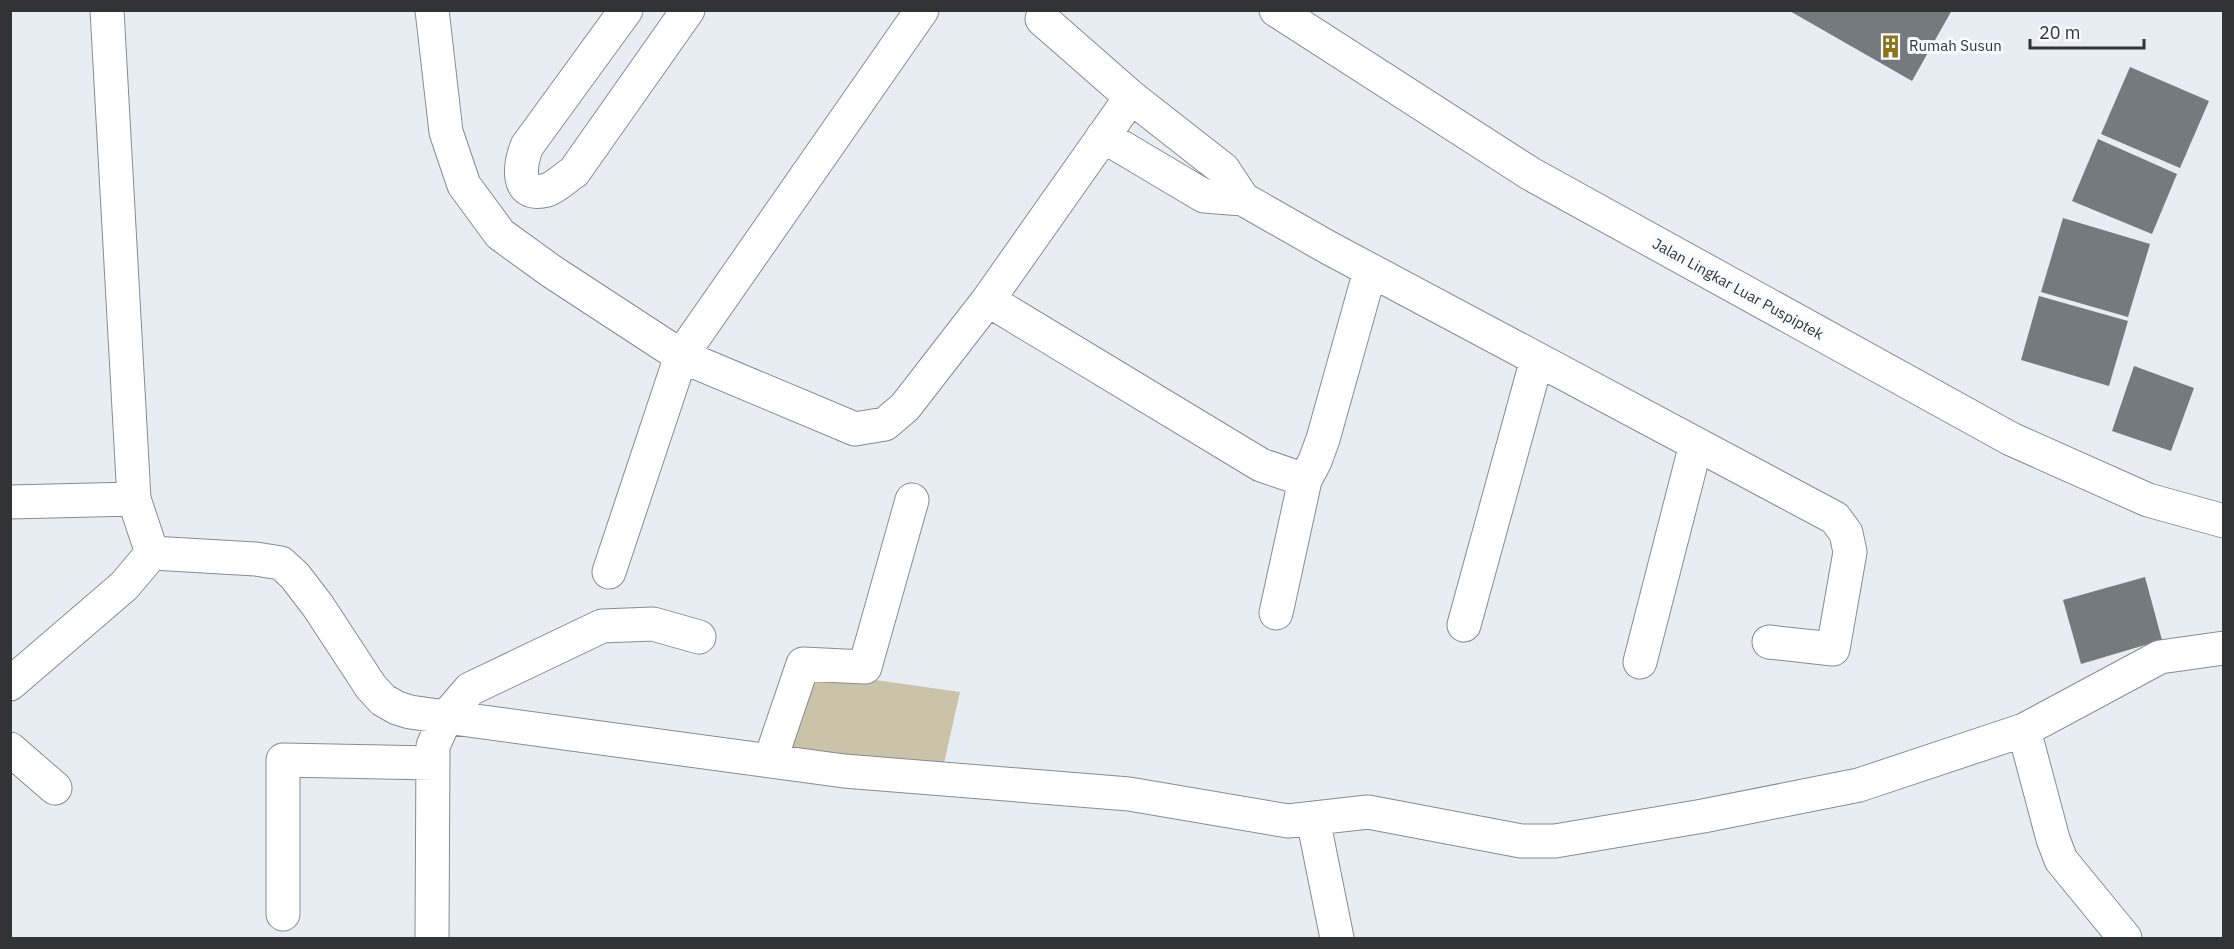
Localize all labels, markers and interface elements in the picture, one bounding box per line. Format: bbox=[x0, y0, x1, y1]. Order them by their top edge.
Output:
scale bar bbox=[2030, 12, 2144, 50]
text: 20 m bbox=[2039, 21, 2081, 44]
building icon: Rumah Susun bbox=[1878, 33, 1904, 59]
place label: Rumah Susun bbox=[1909, 36, 2002, 55]
street label: Jalan Lingkar Luar Puspiptek bbox=[1649, 234, 1827, 344]

